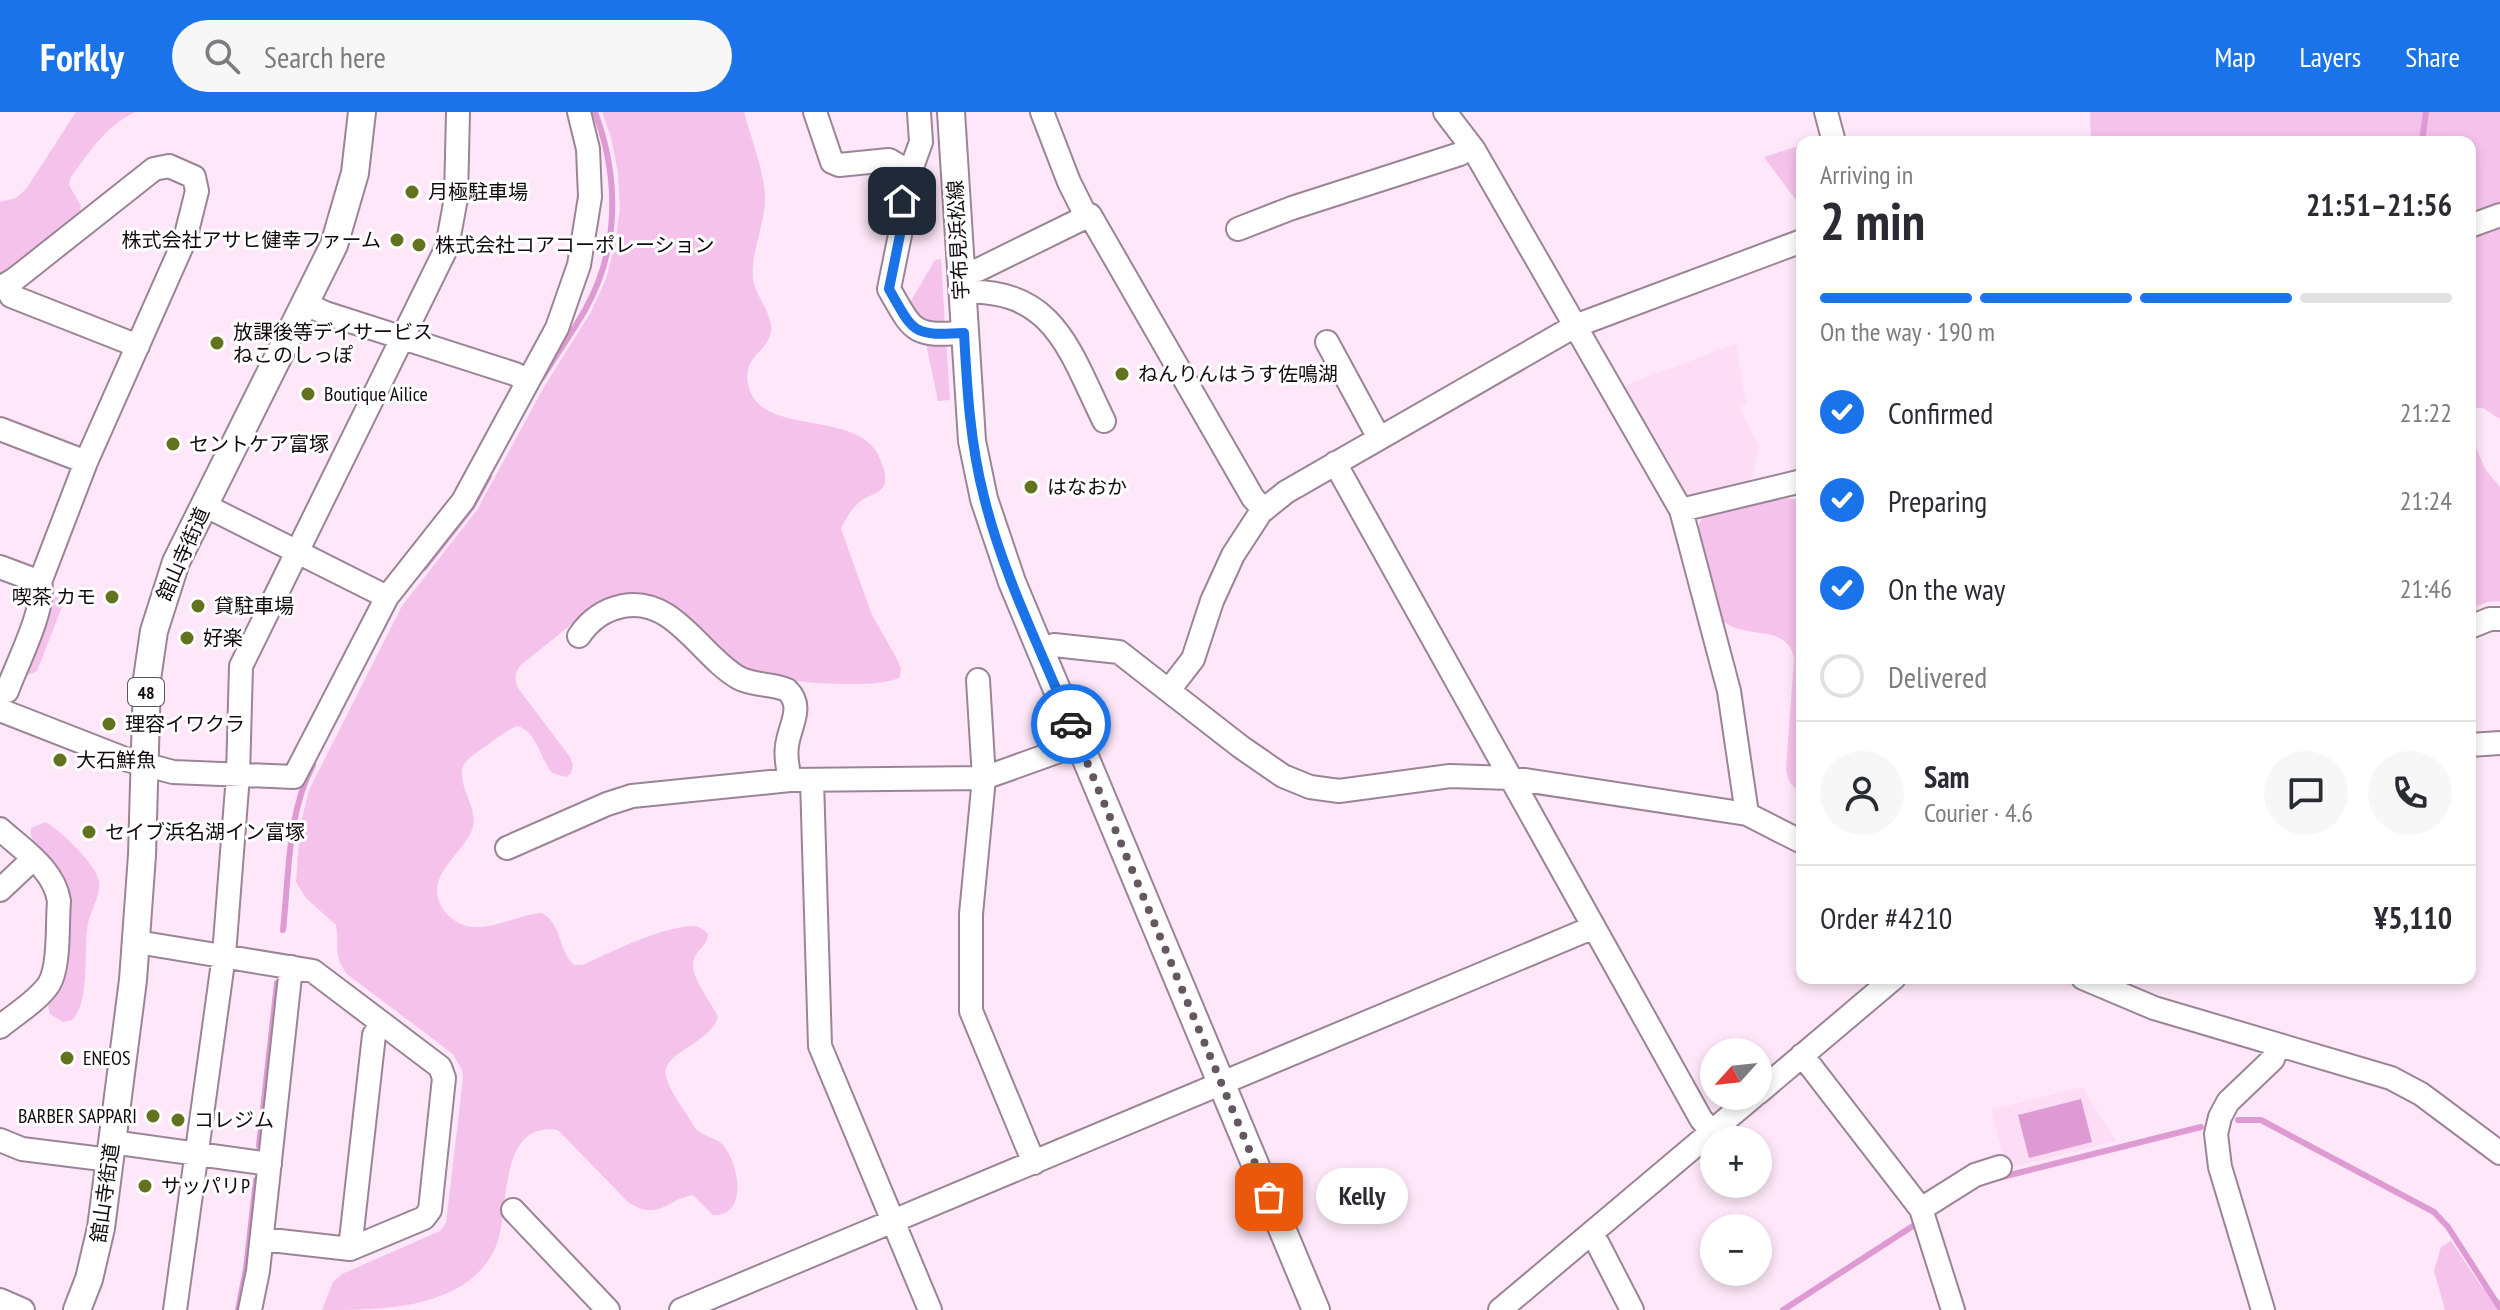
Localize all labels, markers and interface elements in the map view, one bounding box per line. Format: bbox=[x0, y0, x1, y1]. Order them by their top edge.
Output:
search box bbox=[172, 20, 732, 92]
text: Forkly bbox=[40, 32, 124, 81]
icon: search bbox=[200, 34, 244, 78]
text: Search here bbox=[264, 37, 386, 76]
text: Map bbox=[2214, 38, 2256, 75]
text: Layers bbox=[2300, 38, 2361, 75]
text: Share bbox=[2405, 38, 2460, 75]
text: Arriving in bbox=[1820, 158, 1913, 191]
pin bbox=[868, 167, 936, 235]
place label: 月極駐車場 bbox=[428, 179, 528, 205]
icon: home bbox=[880, 179, 924, 223]
street label: 宇布見浜松線 bbox=[942, 179, 974, 301]
marker: 月極駐車場 bbox=[403, 183, 421, 201]
text: 21:51–21:56 bbox=[2306, 185, 2452, 224]
text: 2 min bbox=[1820, 187, 1925, 254]
place label: 株式会社アサヒ健幸ファーム bbox=[122, 227, 381, 253]
marker: 株式会社アサヒ健幸ファーム bbox=[388, 231, 406, 249]
place label: 株式会社コアコーポレーション bbox=[435, 232, 715, 258]
marker: 株式会社コアコーポレーション bbox=[410, 236, 428, 254]
text: On the way · 190 m bbox=[1820, 315, 1995, 348]
place label: 放課後等デイサービス ねこのしっぽ bbox=[233, 319, 433, 368]
marker: 放課後等デイサービス ねこのしっぽ bbox=[208, 334, 226, 352]
place label: ねんりんはうす佐鳴湖 bbox=[1138, 361, 1338, 387]
marker: ねんりんはうす佐鳴湖 bbox=[1113, 365, 1131, 383]
place label: Boutique Ailice bbox=[324, 381, 428, 407]
marker: Boutique Ailice bbox=[299, 385, 317, 403]
icon: check bbox=[1820, 390, 1864, 434]
text: Confirmed bbox=[1888, 393, 1993, 432]
text: 21:22 bbox=[2400, 396, 2452, 429]
place label: セントケア富塚 bbox=[189, 431, 329, 457]
marker: セントケア富塚 bbox=[164, 435, 182, 453]
place label: はなおか bbox=[1047, 474, 1127, 500]
marker: はなおか bbox=[1022, 478, 1040, 496]
icon: check bbox=[1820, 478, 1864, 522]
text: Preparing bbox=[1888, 481, 1987, 520]
text: 21:24 bbox=[2400, 484, 2452, 517]
street label: 舘山寺街道 bbox=[151, 503, 215, 605]
icon: check bbox=[1820, 566, 1864, 610]
text: On the way bbox=[1888, 569, 2005, 608]
text: 21:46 bbox=[2400, 572, 2452, 605]
place label: 喫茶 カモ bbox=[12, 584, 96, 610]
marker: 喫茶 カモ bbox=[103, 588, 121, 606]
place label: 貸駐車場 bbox=[214, 593, 294, 619]
marker: 貸駐車場 bbox=[189, 597, 207, 615]
place label: 好楽 bbox=[203, 625, 243, 651]
marker: 好楽 bbox=[178, 629, 196, 647]
text: Delivered bbox=[1888, 657, 1987, 696]
road number: 48 bbox=[128, 678, 164, 706]
courier bbox=[1031, 684, 1111, 764]
icon: car bbox=[1049, 702, 1093, 746]
place label: 理容イワクラ bbox=[125, 711, 245, 737]
marker: 理容イワクラ bbox=[100, 715, 118, 733]
place label: 大石鮮魚 bbox=[76, 747, 156, 773]
marker: 大石鮮魚 bbox=[51, 751, 69, 769]
button: person bbox=[1820, 751, 1904, 835]
button: chat bbox=[2264, 751, 2348, 835]
button: phone bbox=[2368, 751, 2452, 835]
text: Sam bbox=[1924, 757, 1969, 796]
text: Courier · 4.6 bbox=[1924, 796, 2033, 829]
place label: セイブ浜名湖イン富塚 bbox=[105, 819, 305, 845]
marker: セイブ浜名湖イン富塚 bbox=[80, 823, 98, 841]
text: Order #4210 bbox=[1820, 898, 1952, 937]
text: ¥5,110 bbox=[2374, 898, 2452, 937]
north arrow bbox=[1700, 1038, 1772, 1110]
map controls bbox=[1700, 1038, 1772, 1286]
place label: ENEOS bbox=[83, 1045, 130, 1071]
marker: ENEOS bbox=[58, 1049, 76, 1067]
place label: BARBER SAPPARI bbox=[18, 1103, 137, 1129]
marker: BARBER SAPPARI bbox=[144, 1107, 162, 1125]
place label: コレジム bbox=[194, 1107, 274, 1133]
marker: コレジム bbox=[169, 1111, 187, 1129]
button: + bbox=[1700, 1126, 1772, 1198]
street label: 舘山寺街道 bbox=[85, 1142, 125, 1244]
pin bbox=[1235, 1163, 1303, 1231]
callout: Kelly bbox=[1317, 1169, 1409, 1225]
place label: サッパリP bbox=[161, 1173, 250, 1199]
icon: bag bbox=[1247, 1175, 1291, 1219]
marker: サッパリP bbox=[136, 1177, 154, 1195]
text: Kelly bbox=[1339, 1179, 1385, 1212]
button: − bbox=[1700, 1214, 1772, 1286]

